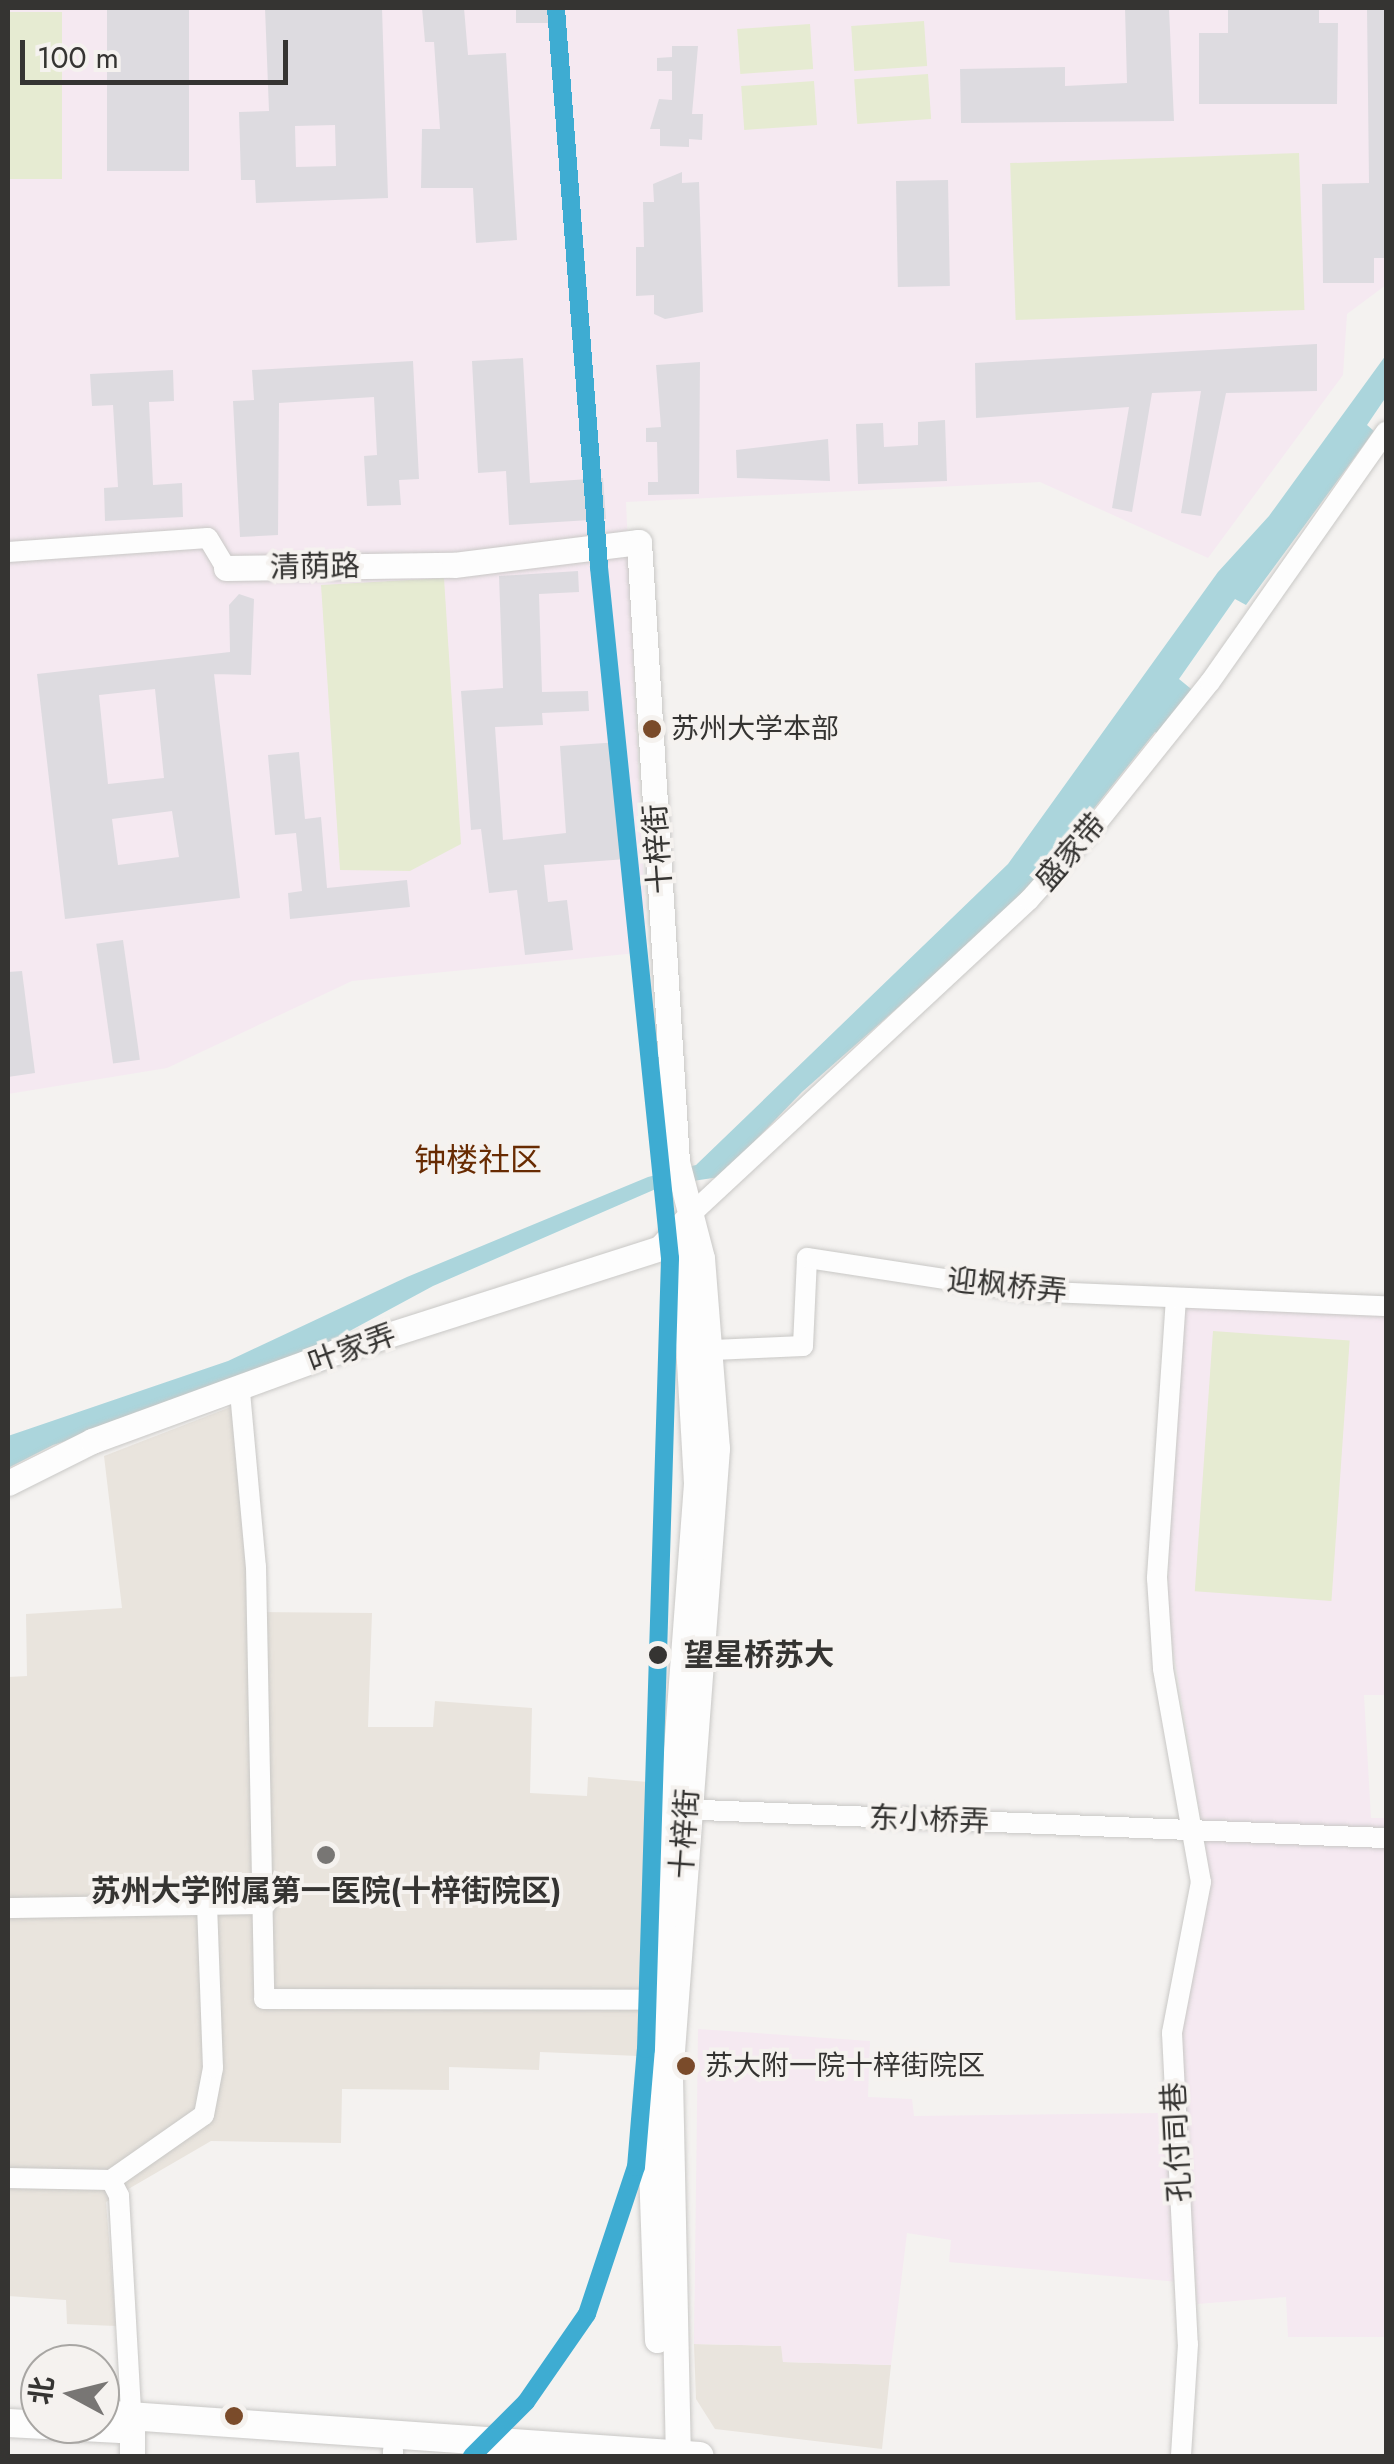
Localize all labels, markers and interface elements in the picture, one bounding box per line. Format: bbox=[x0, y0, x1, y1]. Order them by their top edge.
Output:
scale bar bbox=[25, 20, 292, 82]
text: 100 m bbox=[37, 36, 119, 79]
street label: 清荫路 bbox=[270, 548, 360, 586]
place label: 苏州大学本部 bbox=[671, 712, 839, 746]
marker: 苏州大学本部 bbox=[642, 719, 662, 739]
street label: 十梓街 bbox=[637, 803, 679, 895]
street label: 盛家带 bbox=[1028, 806, 1114, 898]
district label: 钟楼社区 bbox=[414, 1141, 542, 1179]
street label: 迎枫桥弄 bbox=[945, 1262, 1069, 1310]
street label: 叶家弄 bbox=[304, 1317, 400, 1381]
place label: 望星桥苏大 bbox=[684, 1637, 834, 1673]
marker: 望星桥苏大 bbox=[641, 1638, 675, 1672]
street label: 十梓街 bbox=[664, 1788, 706, 1880]
street label: 东小桥弄 bbox=[868, 1800, 990, 1840]
marker: 苏州大学附属第一医院(十梓街院区) bbox=[313, 1842, 339, 1868]
place label: 苏州大学附属第一医院(十梓街院区) bbox=[91, 1873, 561, 1909]
place label: 苏大附一院十梓街院区 bbox=[705, 2049, 985, 2083]
marker: 苏大附一院十梓街院区 bbox=[676, 2056, 696, 2076]
street label: 孔付司巷 bbox=[1156, 2081, 1198, 2203]
north arrow bbox=[20, 2344, 120, 2444]
text: 北 bbox=[20, 2374, 64, 2407]
unlabelled marker bbox=[224, 2406, 244, 2426]

